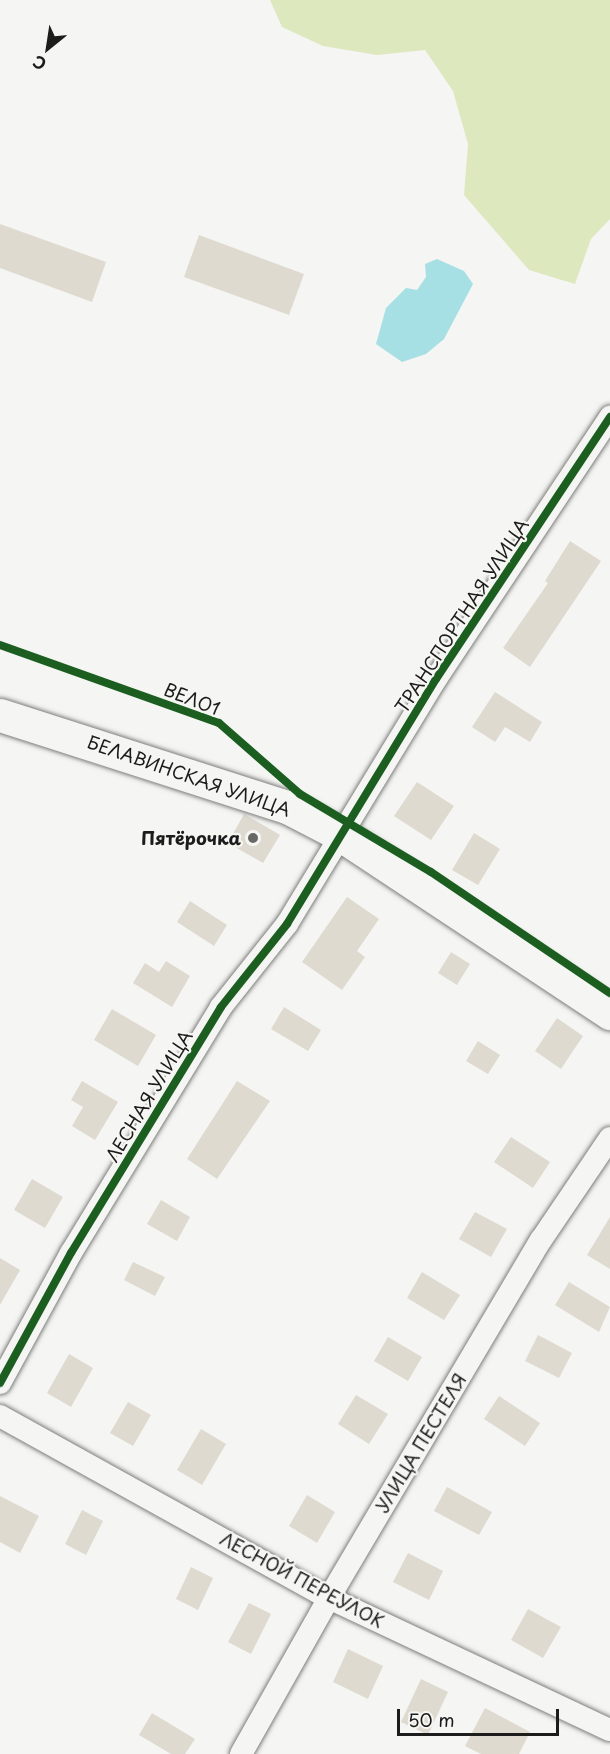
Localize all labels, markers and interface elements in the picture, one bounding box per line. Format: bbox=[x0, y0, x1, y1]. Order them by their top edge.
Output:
north arrow bbox=[18, 18, 78, 78]
text: С bbox=[28, 50, 50, 77]
street label: ТРАНСПОРТНАЯ УЛИЦА bbox=[391, 515, 533, 717]
street label: ВЕЛО1 bbox=[161, 679, 223, 719]
street label: БЕЛАВИНСКАЯ УЛИЦА bbox=[85, 731, 293, 821]
place label: Пятёрочка bbox=[141, 827, 241, 849]
marker: Пятёрочка bbox=[246, 831, 260, 845]
street label: ЛЕСНАЯ УЛИЦА bbox=[101, 1026, 197, 1166]
street label: УЛИЦА ПЕСТЕЛЯ bbox=[371, 1369, 471, 1517]
street label: ЛЕСНОЙ ПЕРЕУЛОК bbox=[216, 1527, 388, 1633]
scale bar bbox=[400, 1697, 562, 1735]
text: 50 m bbox=[408, 1706, 455, 1733]

